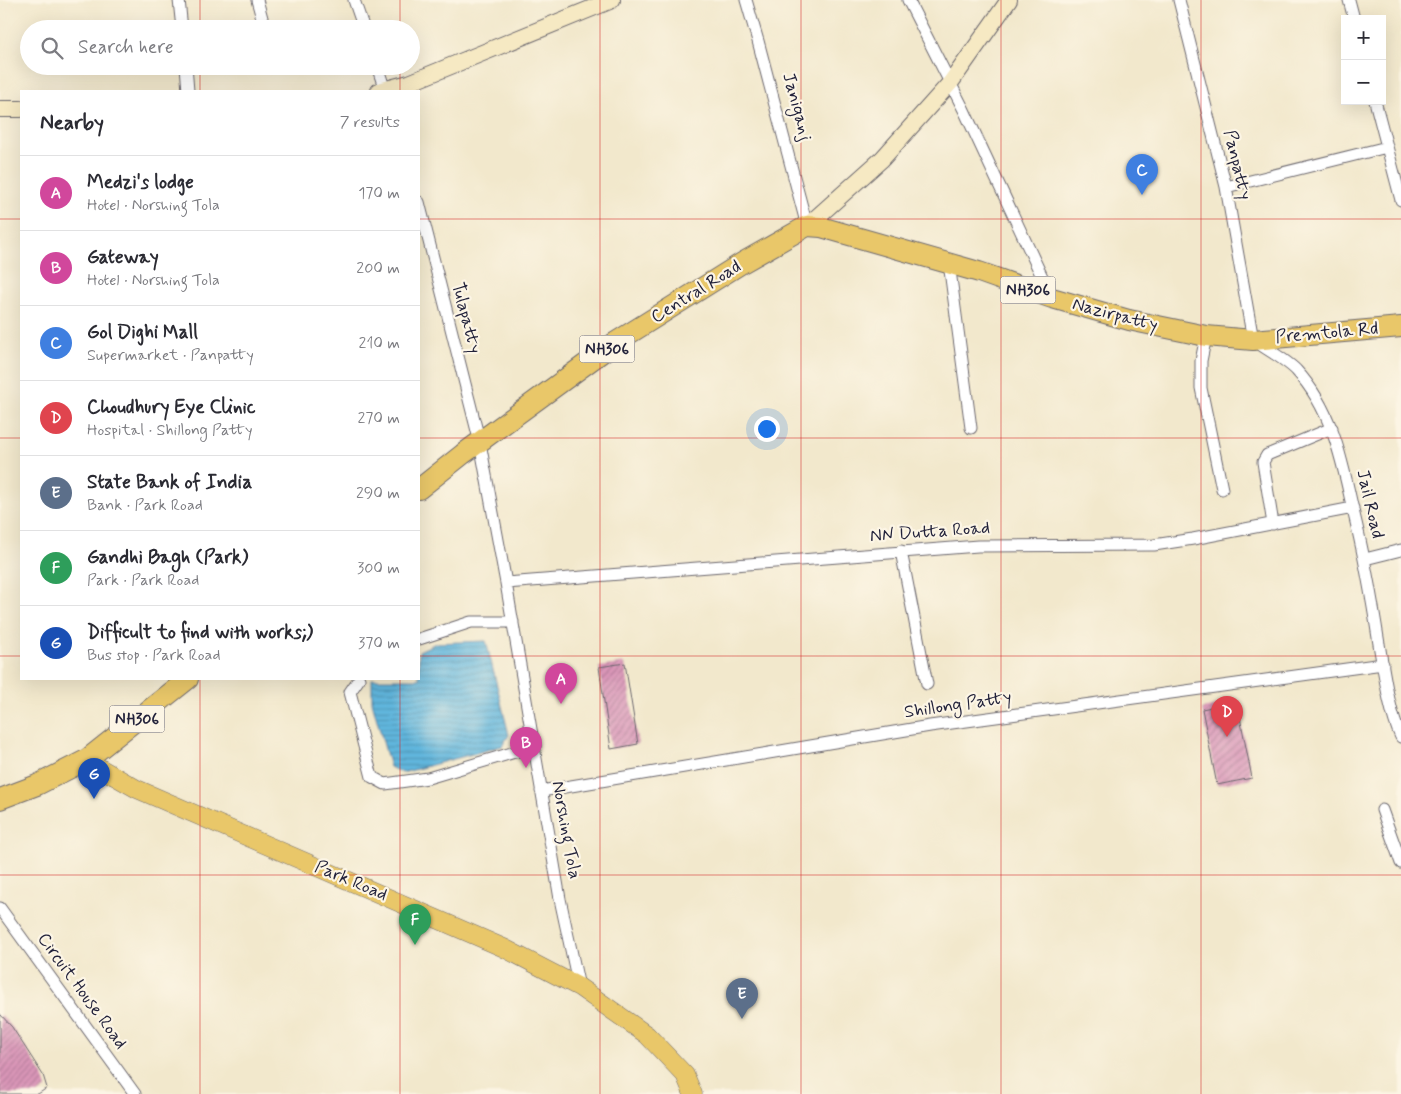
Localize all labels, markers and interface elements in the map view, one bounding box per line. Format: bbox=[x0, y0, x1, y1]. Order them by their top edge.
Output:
map controls bbox=[1341, 15, 1386, 105]
button: + bbox=[1341, 15, 1386, 60]
search box bbox=[20, 20, 420, 75]
icon: search bbox=[38, 34, 66, 62]
text: Search here bbox=[78, 35, 174, 60]
button: − bbox=[1341, 60, 1386, 105]
street label: Janiganj bbox=[775, 70, 818, 144]
text: Nearby bbox=[40, 109, 104, 137]
text: 7 results bbox=[340, 112, 400, 133]
street label: Panpatty bbox=[1217, 128, 1257, 202]
pin: C bbox=[1126, 154, 1158, 195]
text: Medzi's lodge bbox=[87, 170, 194, 195]
text: A bbox=[51, 183, 61, 204]
text: 170 m bbox=[358, 183, 400, 204]
text: Hotel · Norshing Tola bbox=[87, 195, 220, 216]
text: Gateway bbox=[87, 245, 159, 270]
street label: Central Road bbox=[646, 255, 746, 329]
text: B bbox=[51, 258, 61, 279]
text: 200 m bbox=[356, 258, 400, 279]
text: Hotel · Norshing Tola bbox=[87, 270, 220, 291]
road number: NH306 bbox=[1000, 276, 1056, 304]
street label: Tulapatty bbox=[446, 280, 486, 356]
street label: Nazirpatty bbox=[1070, 292, 1160, 338]
street label: Premtola Rd bbox=[1275, 317, 1379, 349]
text: Gol Dighi Mall bbox=[87, 320, 198, 345]
text: C bbox=[50, 333, 62, 354]
text: 210 m bbox=[359, 333, 400, 354]
road number: NH306 bbox=[580, 336, 634, 362]
text: Supermarket · Panpatty bbox=[87, 345, 254, 366]
text: Choudhury Eye Clinic bbox=[87, 395, 256, 420]
text: D bbox=[50, 408, 62, 429]
text: 270 m bbox=[357, 408, 400, 429]
your location bbox=[754, 416, 780, 442]
text: Hospital · Shillong Patty bbox=[87, 420, 253, 441]
street label: Jail Road bbox=[1350, 467, 1390, 541]
text: State Bank of India bbox=[87, 470, 252, 495]
text: E bbox=[51, 483, 61, 504]
text: 290 m bbox=[356, 483, 400, 504]
text: Bank · Park Road bbox=[87, 495, 203, 516]
street label: NN Dutta Road bbox=[869, 516, 991, 548]
text: Gandhi Bagh (Park) bbox=[87, 545, 248, 570]
text: F bbox=[52, 558, 60, 579]
text: 300 m bbox=[357, 558, 400, 579]
text: Park · Park Road bbox=[87, 570, 199, 591]
text: Difficult to find with works;) bbox=[87, 620, 313, 645]
text: G bbox=[51, 633, 61, 654]
text: 370 m bbox=[358, 633, 400, 654]
text: Bus stop · Park Road bbox=[87, 645, 220, 666]
pin: A bbox=[545, 663, 577, 704]
street label: Shillong Patty bbox=[903, 686, 1013, 725]
pin: D bbox=[1211, 696, 1243, 737]
road number: NH306 bbox=[110, 706, 164, 732]
pin: B bbox=[510, 727, 542, 768]
pin: G bbox=[78, 758, 110, 799]
street label: Norshing Tola bbox=[544, 779, 586, 881]
street label: Park Road bbox=[311, 855, 391, 907]
pin: F bbox=[399, 904, 431, 945]
street label: Circuit House Road bbox=[32, 928, 132, 1054]
pin: E bbox=[726, 978, 758, 1019]

